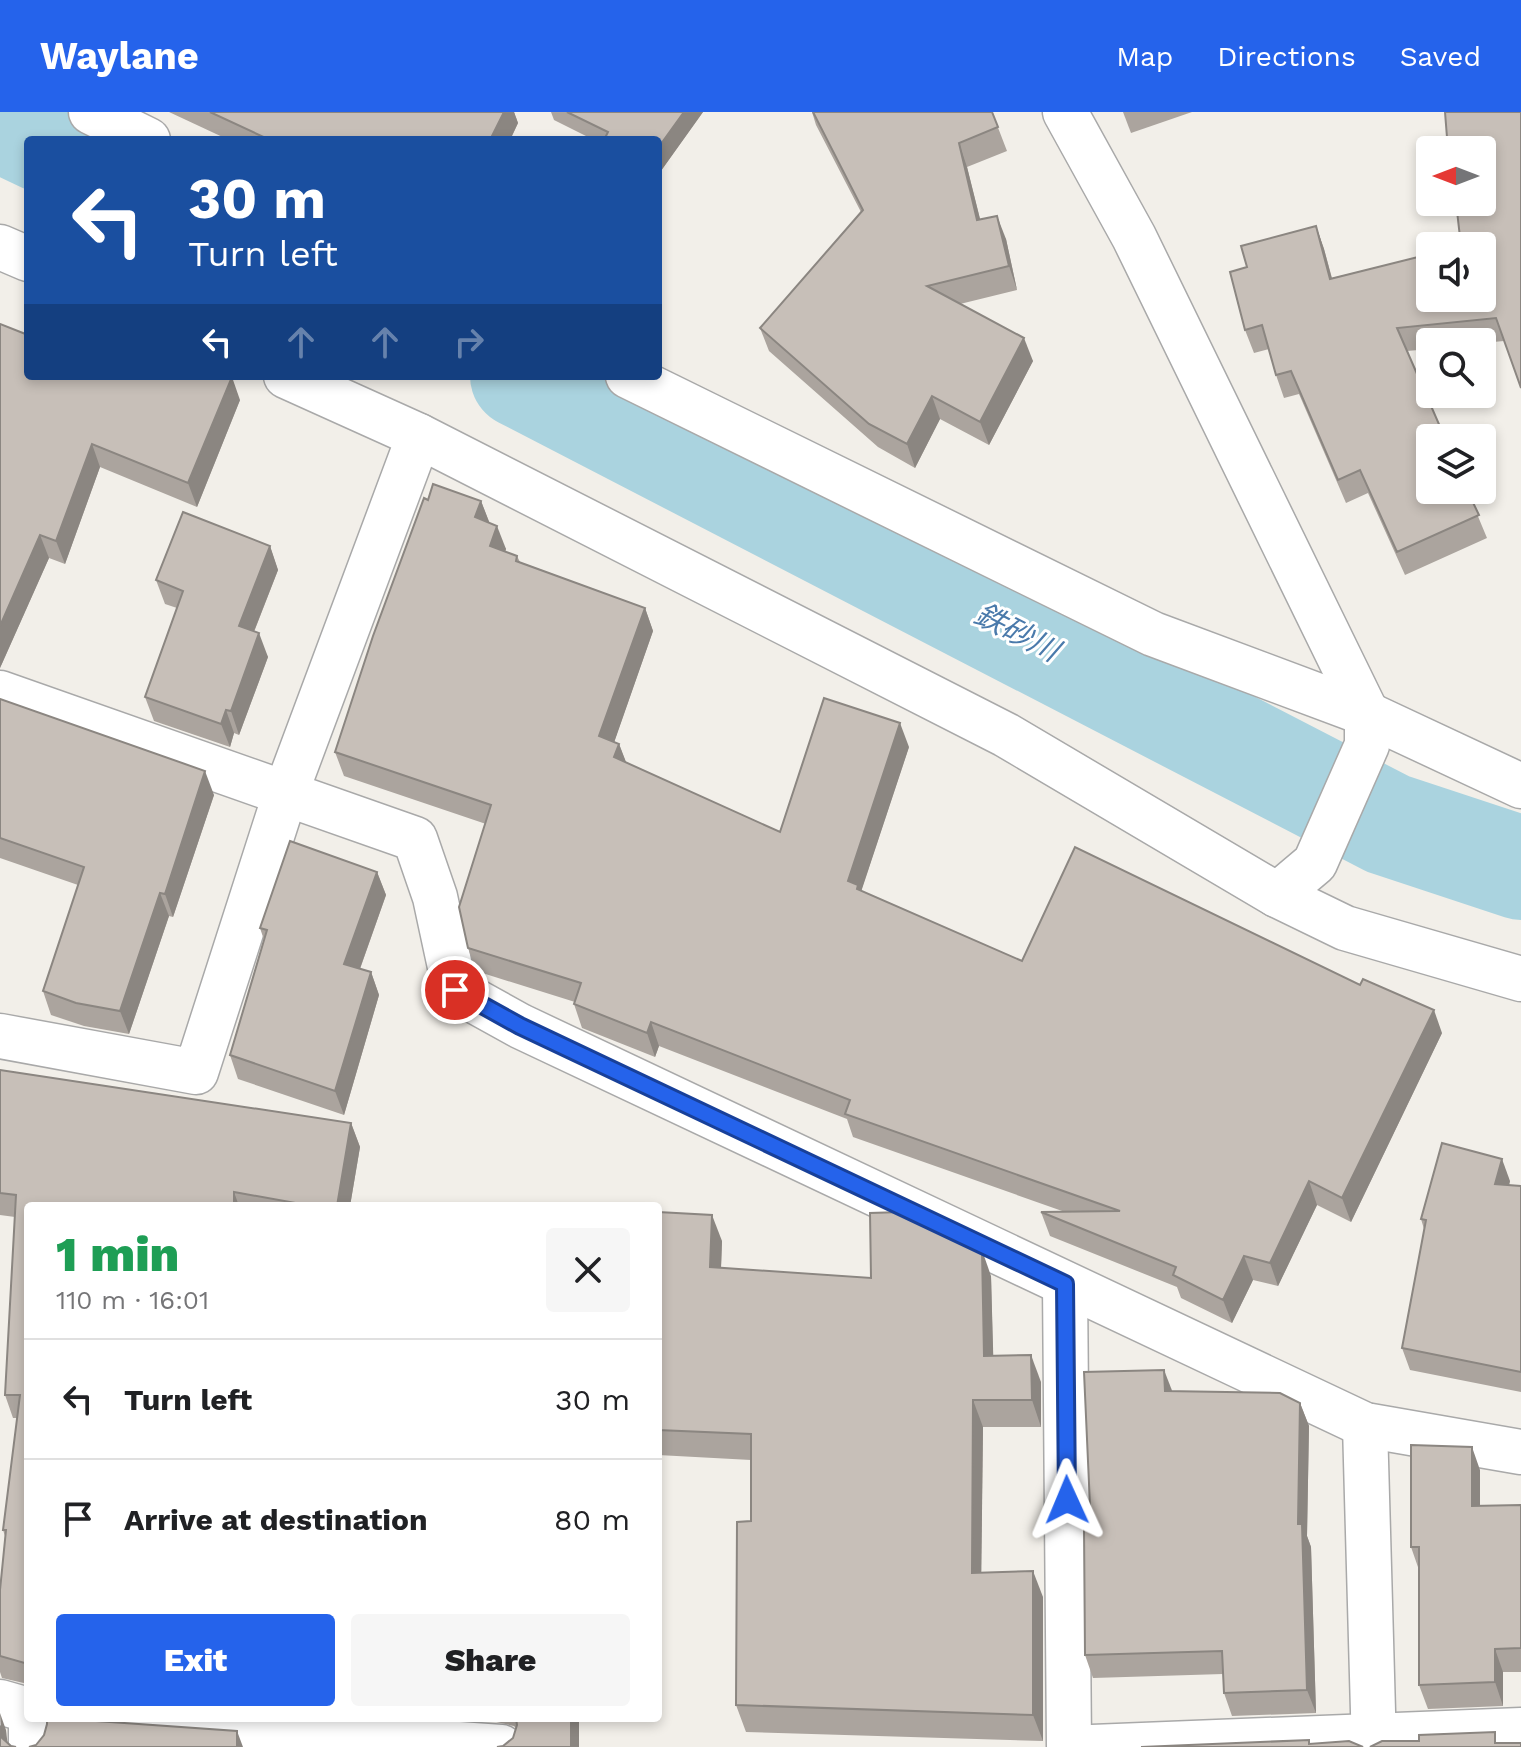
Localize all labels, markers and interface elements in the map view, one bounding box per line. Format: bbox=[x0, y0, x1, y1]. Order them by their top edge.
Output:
text: Waylane bbox=[40, 34, 199, 78]
text: Map bbox=[1116, 40, 1173, 73]
text: Directions bbox=[1217, 40, 1356, 73]
text: Saved bbox=[1400, 40, 1481, 73]
north arrow bbox=[1416, 136, 1496, 216]
map controls bbox=[1416, 136, 1496, 504]
text: 30 m bbox=[188, 166, 326, 232]
icon: left bbox=[56, 168, 160, 272]
button: sound bbox=[1416, 232, 1496, 312]
text: Turn left bbox=[188, 233, 338, 275]
icon: left bbox=[195, 320, 239, 364]
icon: ahead bbox=[279, 320, 323, 364]
icon: ahead bbox=[363, 320, 407, 364]
icon: right bbox=[447, 320, 491, 364]
button: search bbox=[1416, 328, 1496, 408]
button: layers bbox=[1416, 424, 1496, 504]
water label: 鉄砂川 bbox=[969, 596, 1068, 669]
pin bbox=[421, 956, 489, 1024]
icon: arrive bbox=[433, 968, 477, 1012]
text: 1 min bbox=[56, 1226, 179, 1283]
button: close bbox=[546, 1228, 630, 1312]
text: 110 m · 16:01 bbox=[56, 1285, 209, 1315]
icon: left bbox=[56, 1377, 100, 1421]
text: Turn left bbox=[124, 1382, 252, 1417]
text: 30 m bbox=[555, 1382, 630, 1417]
position arrow bbox=[1025, 1458, 1109, 1542]
icon: arrive bbox=[56, 1497, 100, 1541]
text: Arrive at destination bbox=[124, 1502, 428, 1537]
text: 80 m bbox=[554, 1502, 630, 1537]
button: Exit bbox=[56, 1614, 335, 1706]
button: Share bbox=[351, 1614, 630, 1706]

